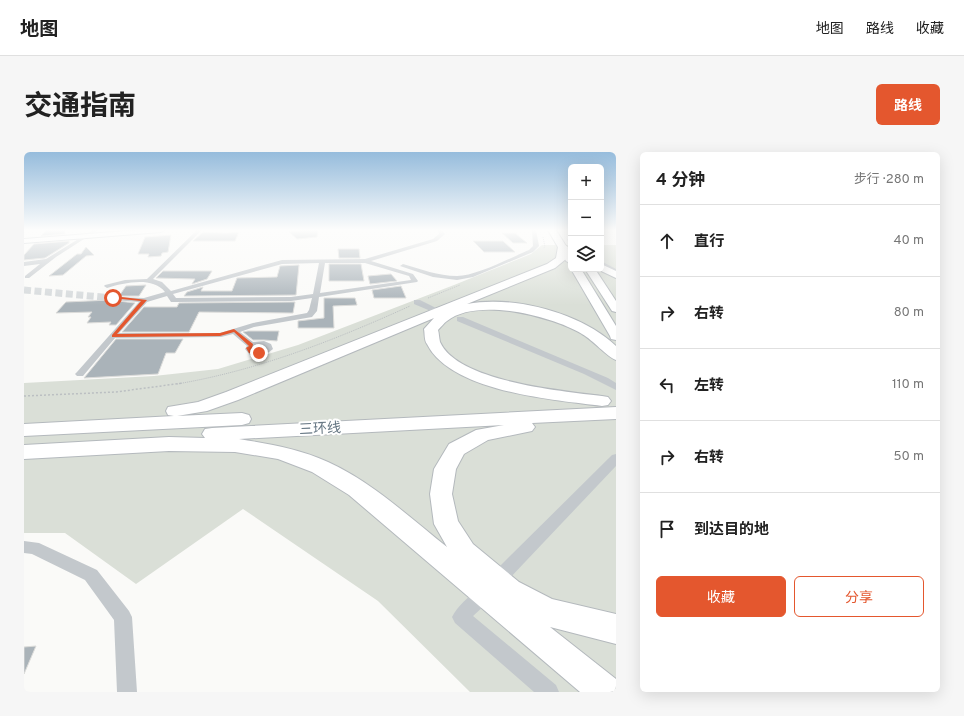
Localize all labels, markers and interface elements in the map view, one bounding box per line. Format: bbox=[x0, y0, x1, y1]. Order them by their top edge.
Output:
text: 地图 bbox=[20, 18, 58, 42]
text: 地图 bbox=[816, 21, 844, 38]
text: 路线 bbox=[866, 21, 894, 38]
text: 收藏 bbox=[916, 21, 944, 38]
button: 路线 bbox=[876, 84, 940, 125]
text: 交通指南 bbox=[24, 90, 136, 126]
map controls bbox=[568, 164, 604, 272]
button: + bbox=[568, 164, 604, 200]
text: 4 分钟 bbox=[656, 170, 705, 192]
text: 步行 · 280 m bbox=[854, 172, 924, 188]
button: − bbox=[568, 200, 604, 236]
icon: ahead bbox=[656, 230, 678, 252]
text: 直行 bbox=[694, 233, 724, 252]
text: 40 m bbox=[894, 233, 924, 249]
button: layers bbox=[568, 236, 604, 272]
route start bbox=[104, 289, 122, 307]
icon: right bbox=[656, 302, 678, 324]
text: 右转 bbox=[694, 305, 724, 324]
text: 80 m bbox=[894, 305, 924, 321]
route end bbox=[250, 344, 268, 362]
icon: left bbox=[656, 374, 678, 396]
text: 左转 bbox=[694, 377, 724, 396]
text: 110 m bbox=[892, 377, 924, 393]
street label: 三环线 bbox=[299, 420, 341, 439]
icon: right bbox=[656, 446, 678, 468]
text: 右转 bbox=[694, 449, 724, 468]
text: 50 m bbox=[894, 449, 924, 465]
icon: arrive bbox=[656, 518, 678, 540]
text: 到达目的地 bbox=[694, 521, 769, 540]
button: 收藏 bbox=[656, 576, 786, 617]
button: 分享 bbox=[794, 576, 924, 617]

